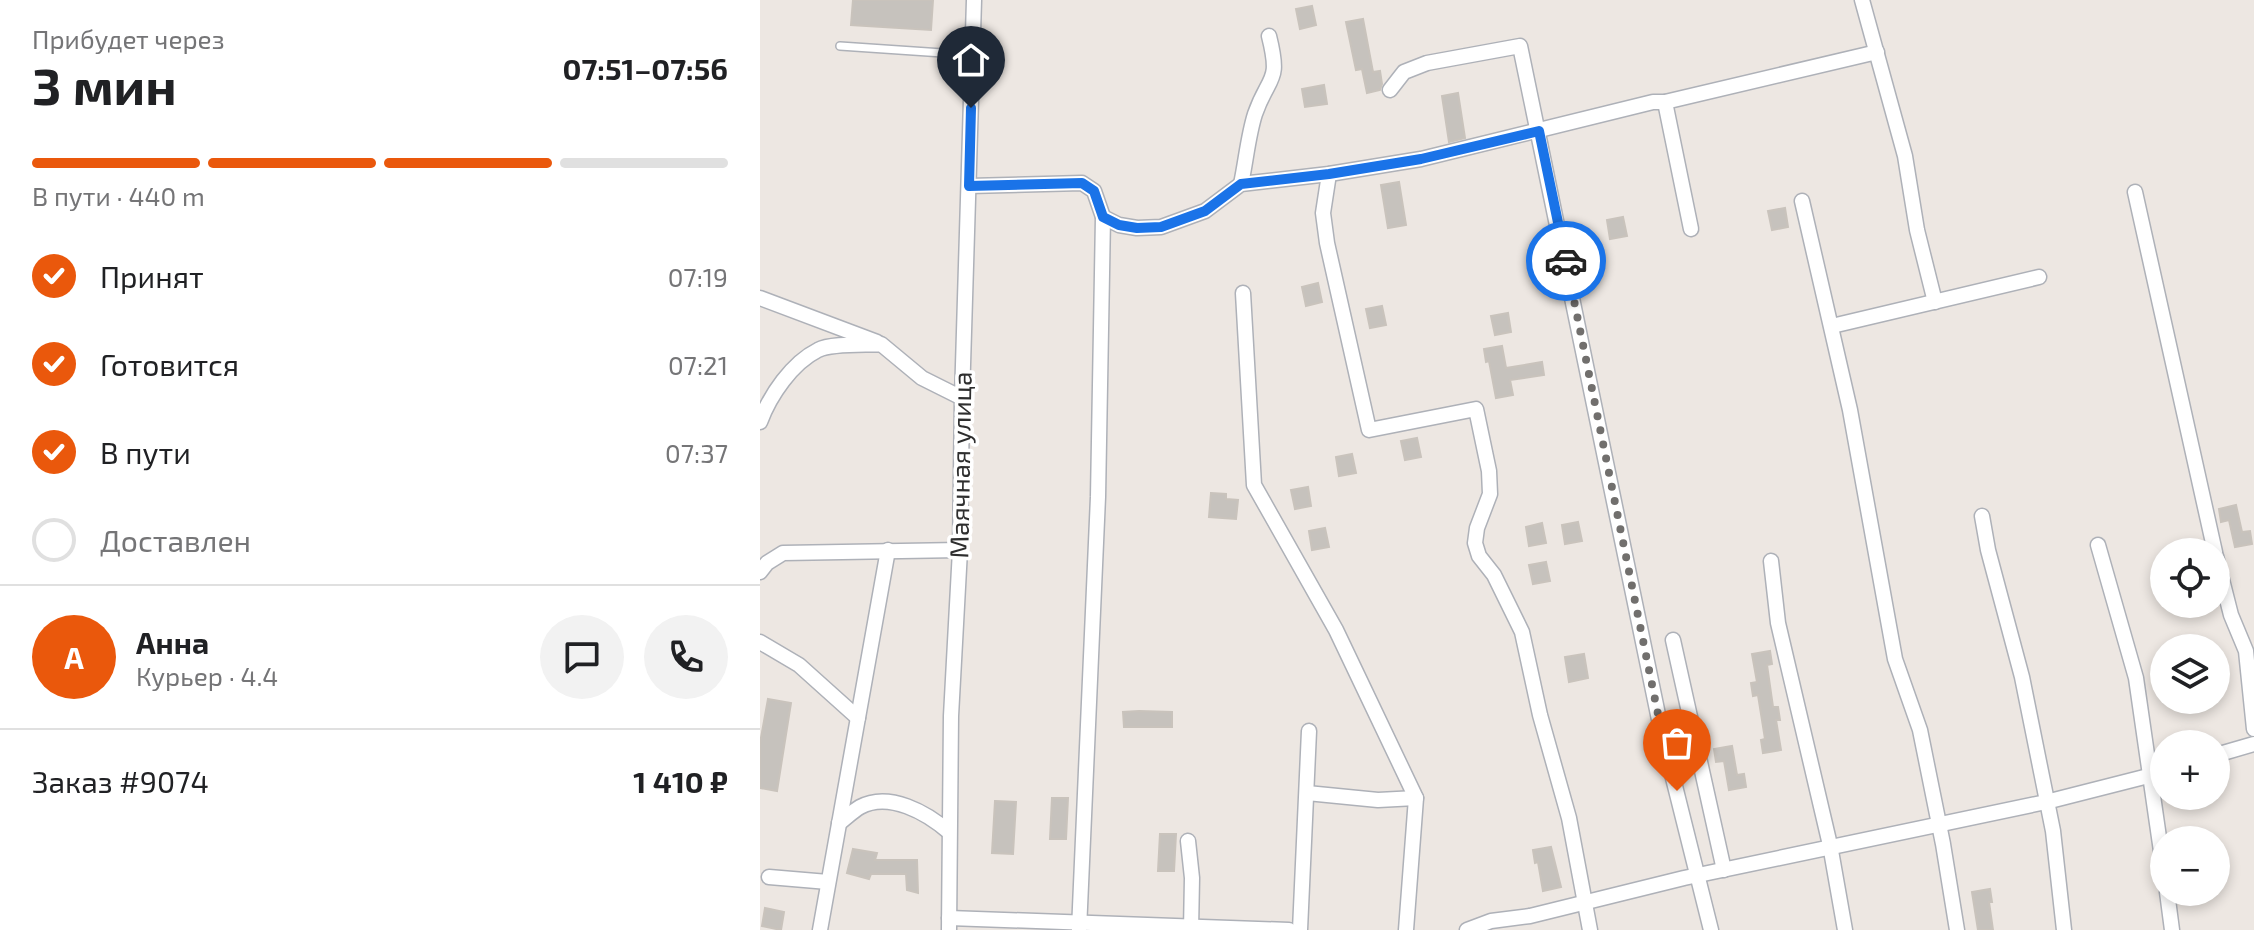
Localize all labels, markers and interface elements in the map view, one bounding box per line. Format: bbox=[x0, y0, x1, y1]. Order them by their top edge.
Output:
text: Прибудет через bbox=[32, 23, 225, 54]
pin bbox=[937, 26, 1005, 108]
icon: home bbox=[949, 38, 993, 82]
text: 07:51–07:56 bbox=[562, 50, 728, 86]
text: 3 мин bbox=[32, 53, 177, 115]
text: В пути · 440 m bbox=[32, 180, 205, 211]
courier bbox=[1526, 221, 1606, 301]
icon: car bbox=[1544, 239, 1588, 283]
icon: check bbox=[32, 254, 76, 298]
text: Принят bbox=[100, 258, 204, 294]
text: 07:19 bbox=[668, 261, 728, 292]
icon: check bbox=[32, 342, 76, 386]
text: Готовится bbox=[100, 346, 239, 382]
text: 07:21 bbox=[668, 349, 728, 380]
street label: Маячная улица bbox=[942, 371, 978, 559]
icon: check bbox=[32, 430, 76, 474]
text: В пути bbox=[100, 434, 191, 470]
text: 07:37 bbox=[665, 437, 728, 468]
text: Доставлен bbox=[100, 522, 251, 558]
map controls bbox=[2150, 538, 2230, 906]
button: locate bbox=[2150, 538, 2230, 618]
button: chat bbox=[540, 615, 624, 699]
button: phone bbox=[644, 615, 728, 699]
text: Анна bbox=[136, 624, 209, 660]
button: layers bbox=[2150, 634, 2230, 714]
text: А bbox=[64, 639, 84, 675]
text: Курьер · 4.4 bbox=[136, 660, 278, 691]
pin bbox=[1643, 709, 1711, 791]
icon: bag bbox=[1655, 721, 1699, 765]
button: + bbox=[2150, 730, 2230, 810]
text: Заказ #9074 bbox=[32, 763, 209, 799]
text: 1 410 ₽ bbox=[633, 763, 728, 799]
button: − bbox=[2150, 826, 2230, 906]

